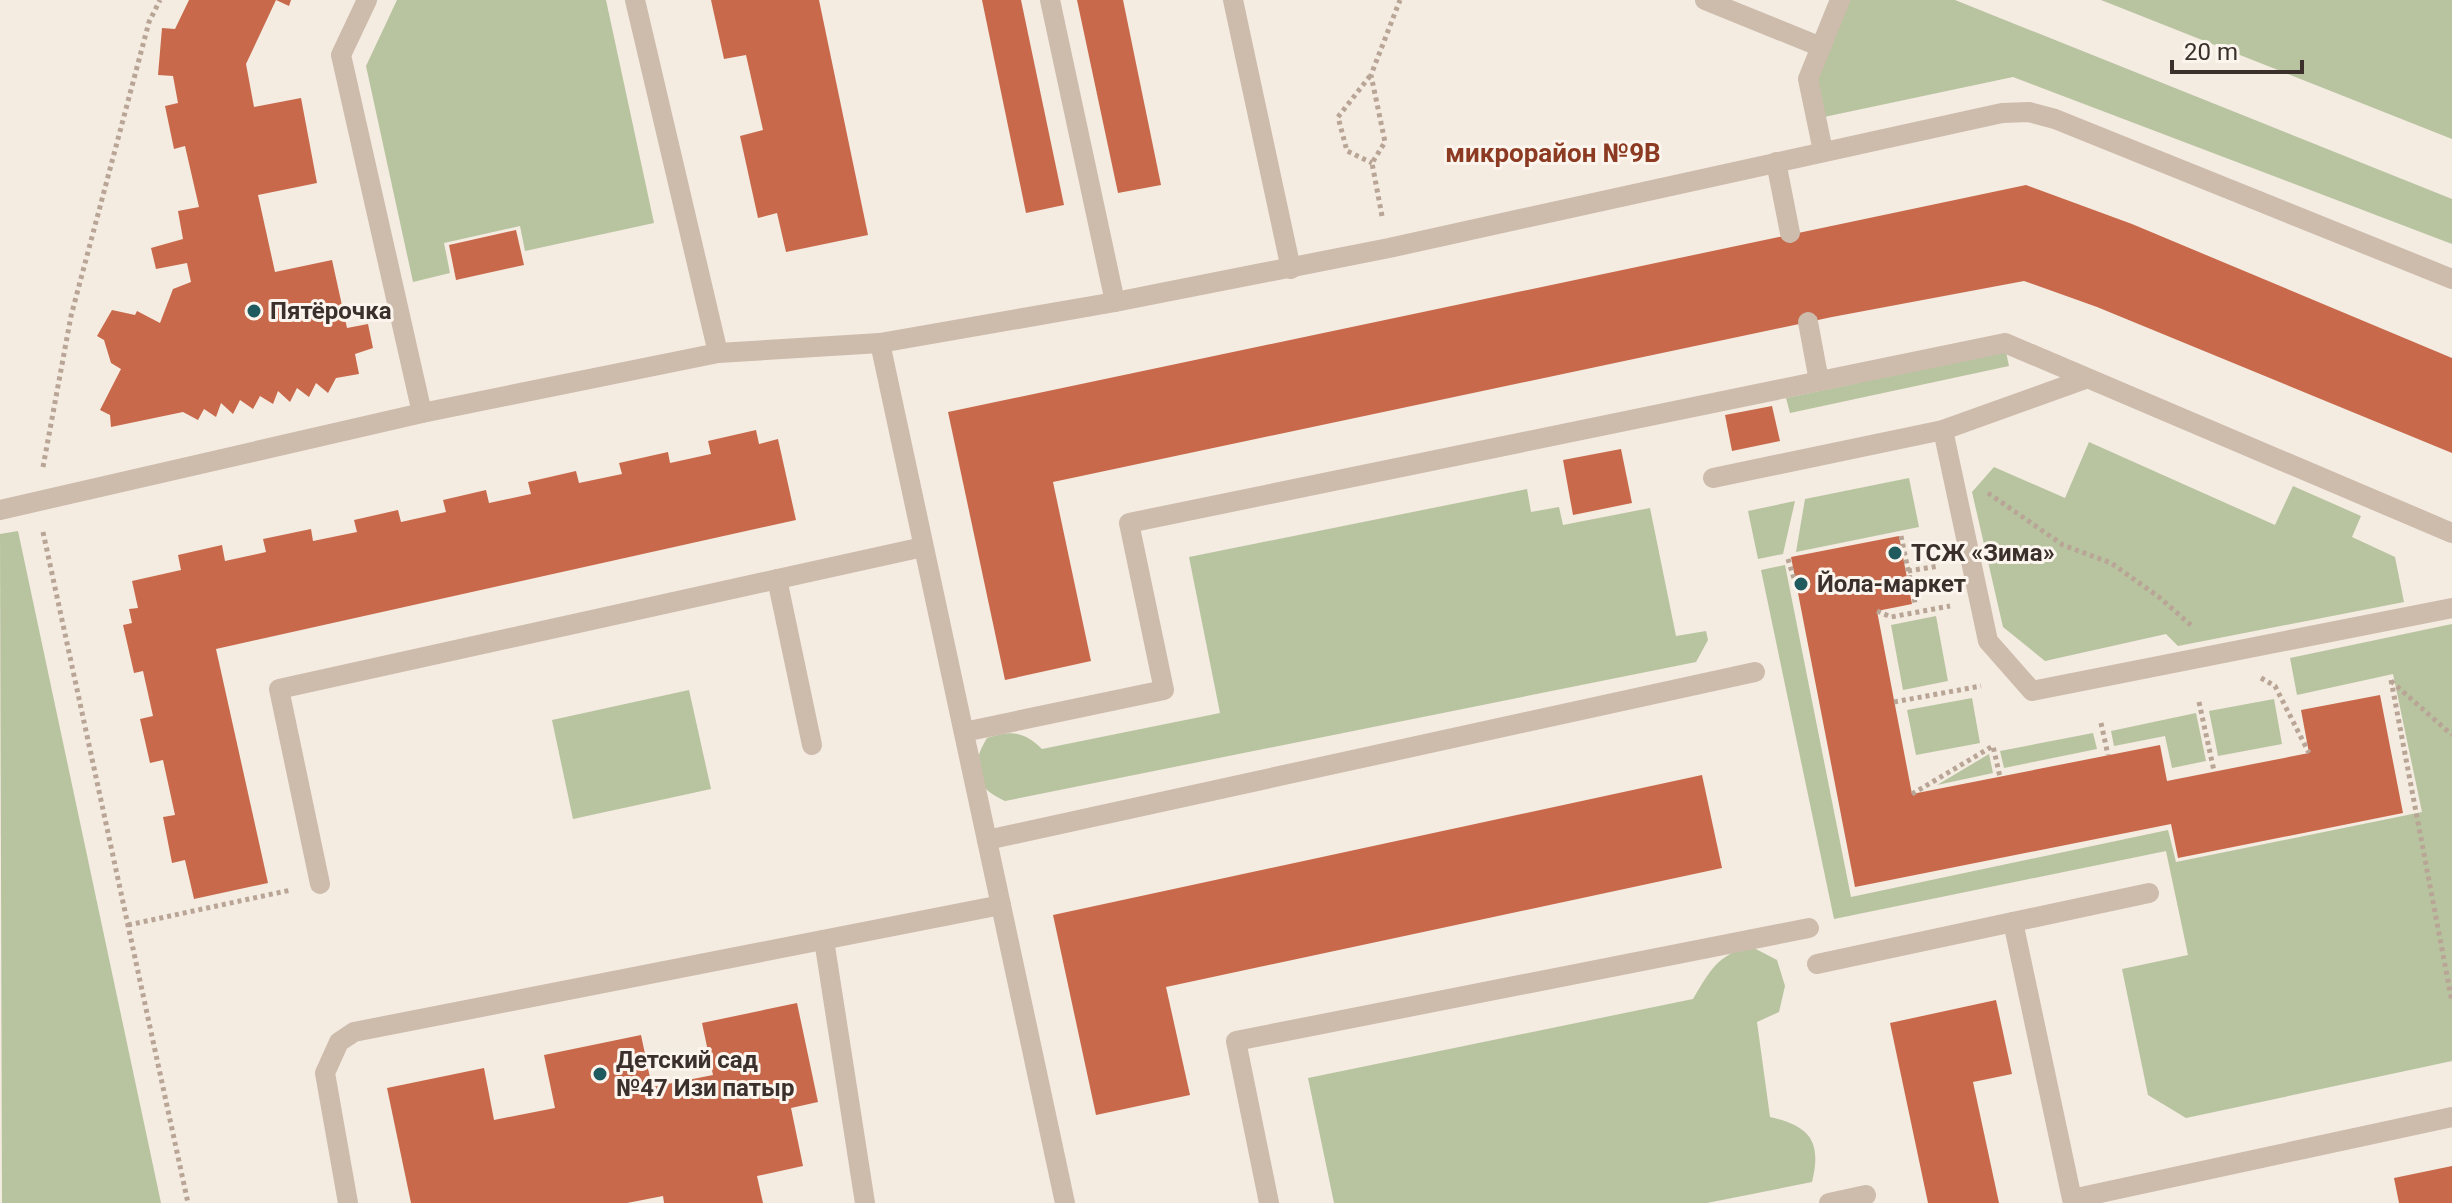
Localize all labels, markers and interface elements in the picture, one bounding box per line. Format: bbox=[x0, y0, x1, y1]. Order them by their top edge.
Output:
scale bar bbox=[2172, 24, 2302, 74]
text: 20 m bbox=[2184, 38, 2238, 66]
district label: микрорайон №9В bbox=[1445, 138, 1661, 168]
place label: Пятёрочка bbox=[270, 297, 392, 325]
marker: Пятёрочка bbox=[245, 302, 263, 320]
place label: ТСЖ «Зима» bbox=[1911, 539, 2055, 567]
marker: ТСЖ «Зима» bbox=[1886, 544, 1904, 562]
place label: Йола-маркет bbox=[1817, 570, 1966, 598]
marker: Йола-маркет bbox=[1792, 575, 1810, 593]
place label: Детский сад №47 Изи патыр bbox=[616, 1046, 794, 1102]
marker: Детский сад №47 Изи патыр bbox=[591, 1065, 609, 1083]

